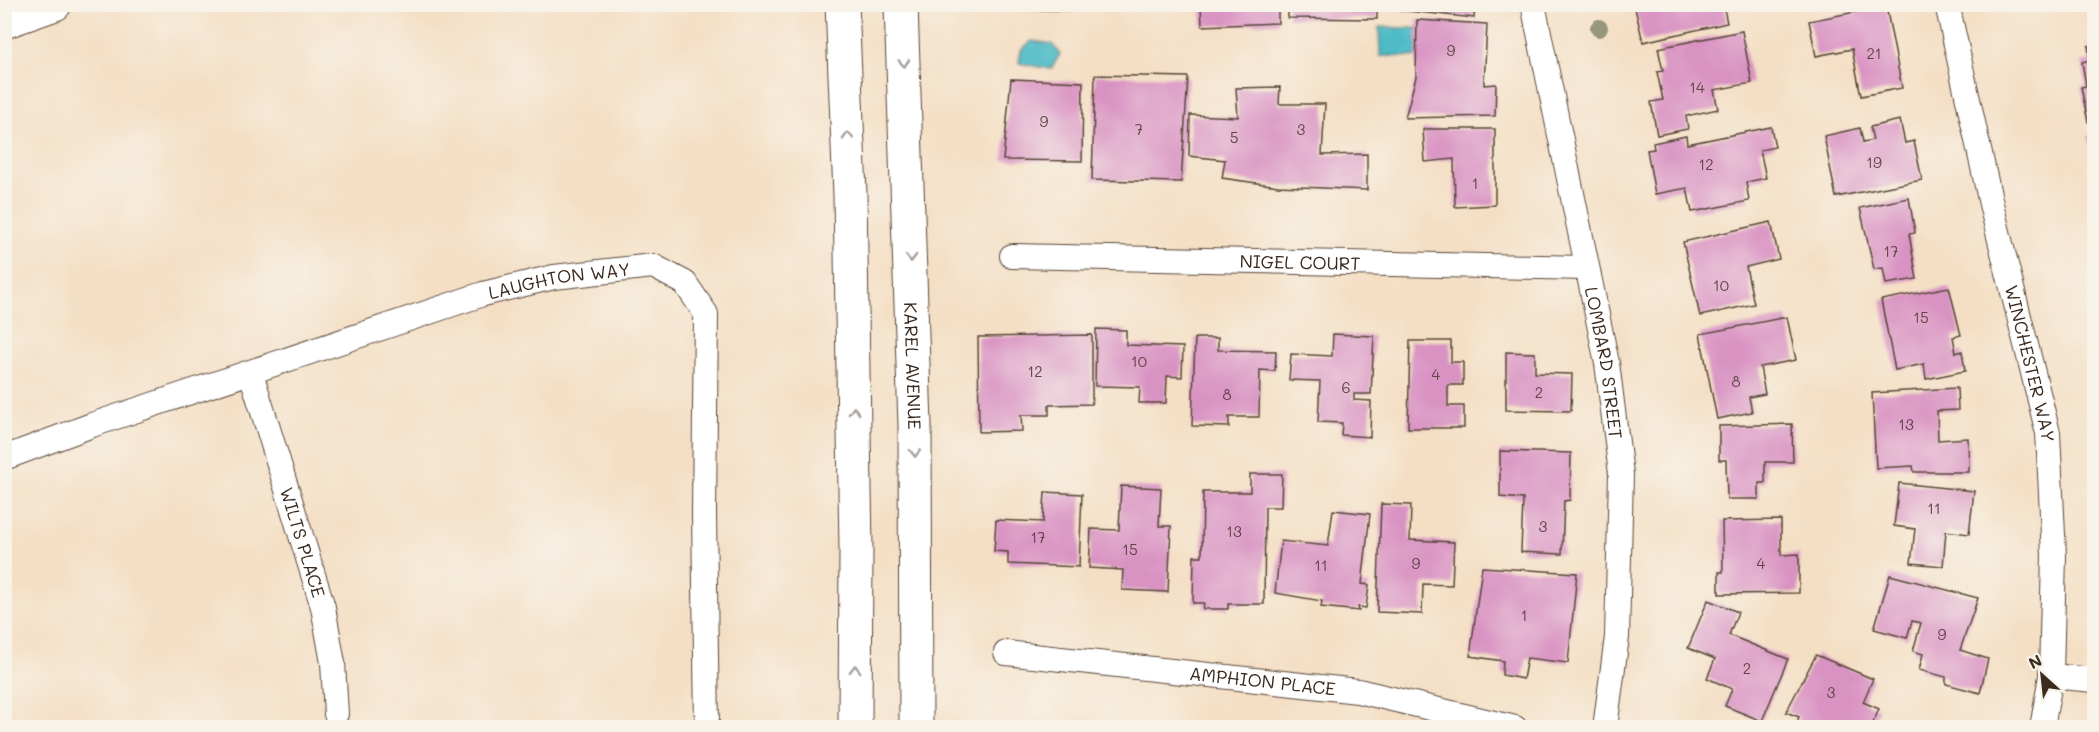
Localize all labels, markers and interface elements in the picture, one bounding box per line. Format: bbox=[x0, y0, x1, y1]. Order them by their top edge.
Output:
house number: 9 bbox=[1447, 40, 1456, 60]
house number: 21 bbox=[1866, 43, 1882, 63]
one-way arrow bbox=[898, 58, 911, 67]
house number: 14 bbox=[1689, 77, 1705, 97]
house number: 9 bbox=[1040, 111, 1049, 131]
house number: 7 bbox=[1135, 119, 1143, 139]
house number: 3 bbox=[1297, 119, 1306, 139]
house number: 5 bbox=[1230, 127, 1238, 147]
one-way arrow bbox=[841, 131, 854, 140]
house number: 19 bbox=[1866, 152, 1882, 172]
house number: 12 bbox=[1698, 154, 1714, 174]
house number: 1 bbox=[1472, 173, 1478, 193]
house number: 17 bbox=[1883, 241, 1899, 261]
street label: NIGEL COURT bbox=[1239, 249, 1361, 275]
one-way arrow bbox=[905, 253, 917, 262]
street label: LAUGHTON WAY bbox=[486, 257, 631, 304]
house number: 10 bbox=[1713, 275, 1729, 295]
street label: WINCHESTER WAY bbox=[2000, 282, 2060, 442]
street label: LOMBARD STREET bbox=[1580, 285, 1628, 440]
street label: KAREL AVENUE bbox=[899, 302, 927, 430]
house number: 15 bbox=[1913, 307, 1929, 327]
house number: 10 bbox=[1131, 351, 1147, 371]
house number: 12 bbox=[1027, 361, 1043, 381]
house number: 4 bbox=[1432, 364, 1441, 384]
house number: 8 bbox=[1731, 371, 1741, 391]
house number: 6 bbox=[1341, 377, 1351, 397]
house number: 2 bbox=[1535, 382, 1543, 402]
house number: 8 bbox=[1222, 384, 1232, 404]
one-way arrow bbox=[847, 407, 860, 416]
house number: 13 bbox=[1898, 414, 1914, 434]
one-way arrow bbox=[909, 448, 921, 457]
street label: WILTS PLACE bbox=[275, 484, 331, 600]
house number: 11 bbox=[1927, 498, 1941, 518]
house number: 3 bbox=[1539, 516, 1548, 536]
house number: 13 bbox=[1226, 521, 1242, 541]
house number: 17 bbox=[1030, 527, 1046, 547]
house number: 15 bbox=[1122, 539, 1138, 559]
house number: 9 bbox=[1412, 553, 1421, 573]
house number: 4 bbox=[1757, 553, 1766, 573]
house number: 11 bbox=[1314, 555, 1328, 575]
house number: 1 bbox=[1521, 605, 1527, 625]
house number: 9 bbox=[1938, 624, 1947, 644]
north arrow bbox=[2012, 645, 2072, 705]
text: N bbox=[2025, 649, 2045, 673]
house number: 2 bbox=[1743, 658, 1751, 678]
street label: AMPHION PLACE bbox=[1188, 661, 1337, 701]
one-way arrow bbox=[849, 665, 861, 674]
house number: 3 bbox=[1827, 682, 1836, 702]

